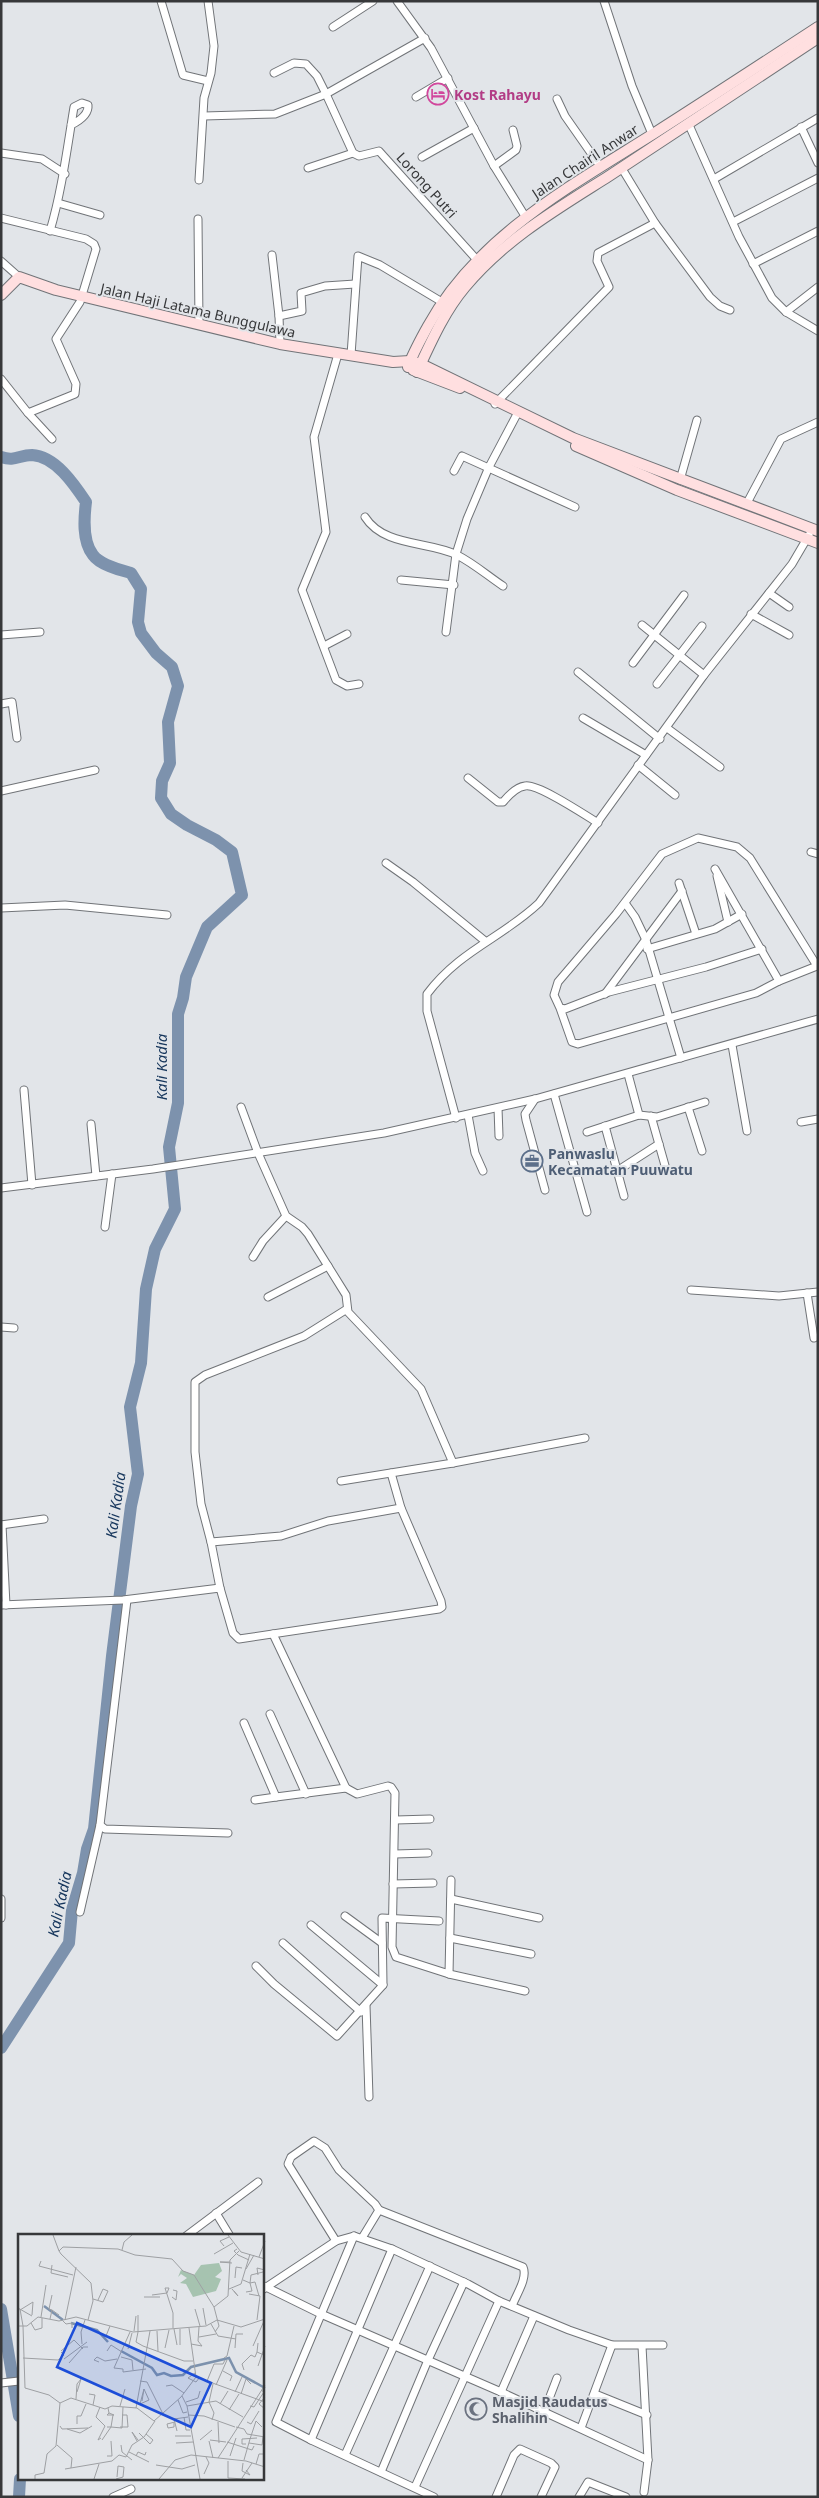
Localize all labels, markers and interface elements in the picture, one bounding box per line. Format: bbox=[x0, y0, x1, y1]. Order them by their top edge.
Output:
hotel icon: Kost Rahayu bbox=[426, 82, 450, 106]
place label: Kost Rahayu bbox=[454, 85, 541, 104]
street label: Jalan Chairil Anwar bbox=[526, 119, 642, 204]
street label: Lorong Putri bbox=[392, 148, 462, 222]
street label: Jalan Haji Latama Bunggulawa bbox=[97, 278, 297, 342]
water label: Kali Kadia bbox=[151, 1033, 171, 1100]
place label: Panwaslu Kecamatan Puuwatu bbox=[548, 1144, 693, 1179]
office icon: Panwaslu Kecamatan Puuwatu bbox=[520, 1149, 544, 1173]
water label: Kali Kadia bbox=[100, 1470, 130, 1539]
water label: Kali Kadia bbox=[42, 1869, 76, 1939]
inset map bbox=[18, 2234, 264, 2480]
place label: Masjid Raudatus Shalihin bbox=[492, 2392, 608, 2427]
mosque icon: Masjid Raudatus Shalihin bbox=[464, 2397, 488, 2421]

